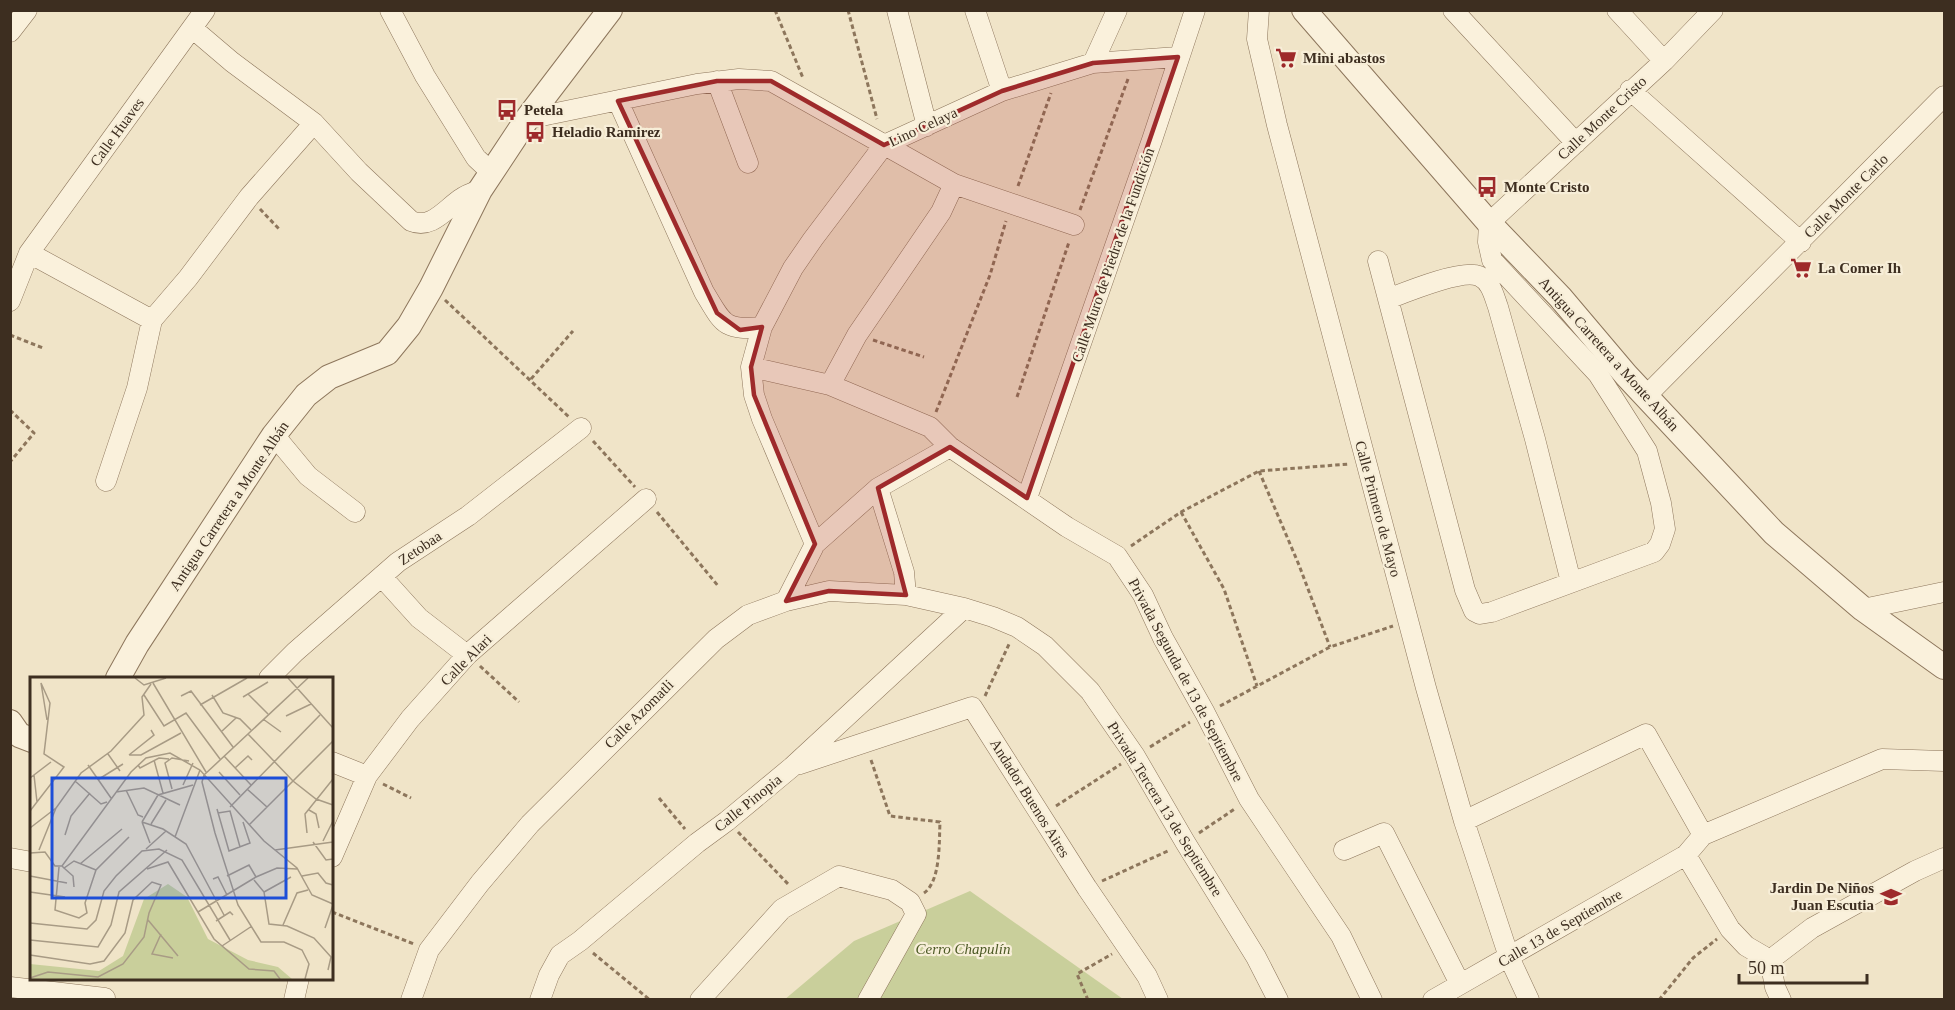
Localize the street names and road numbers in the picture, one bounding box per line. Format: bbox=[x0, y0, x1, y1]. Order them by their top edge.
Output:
street label: Calle Monte Cristo bbox=[1554, 73, 1650, 163]
street label: Calle Huaves bbox=[87, 95, 147, 169]
street label: Lino Celaya bbox=[886, 104, 960, 150]
street label: Calle Muro de Piedra de la Fundición bbox=[1069, 145, 1157, 364]
street label: Calle Monte Carlo bbox=[1801, 151, 1891, 241]
street label: Antigua Carretera a Monte Albán bbox=[1536, 274, 1682, 434]
street label: Antigua Carretera a Monte Albán bbox=[166, 418, 292, 594]
street label: Calle Primero de Mayo bbox=[1352, 439, 1404, 579]
street label: Zetobaa bbox=[396, 528, 445, 568]
street label: Privada Segunda de 13 de Septiembre bbox=[1125, 576, 1247, 785]
street label: Calle Alari bbox=[437, 631, 495, 689]
street label: Calle Azomatli bbox=[601, 676, 677, 752]
street label: Privada Tercera 13 de Septiembre bbox=[1104, 719, 1226, 899]
street label: Andador Buenos Aires bbox=[987, 736, 1073, 860]
street label: Calle Pinopia bbox=[711, 771, 785, 835]
street label: Calle 13 de Septiembre bbox=[1495, 886, 1625, 970]

